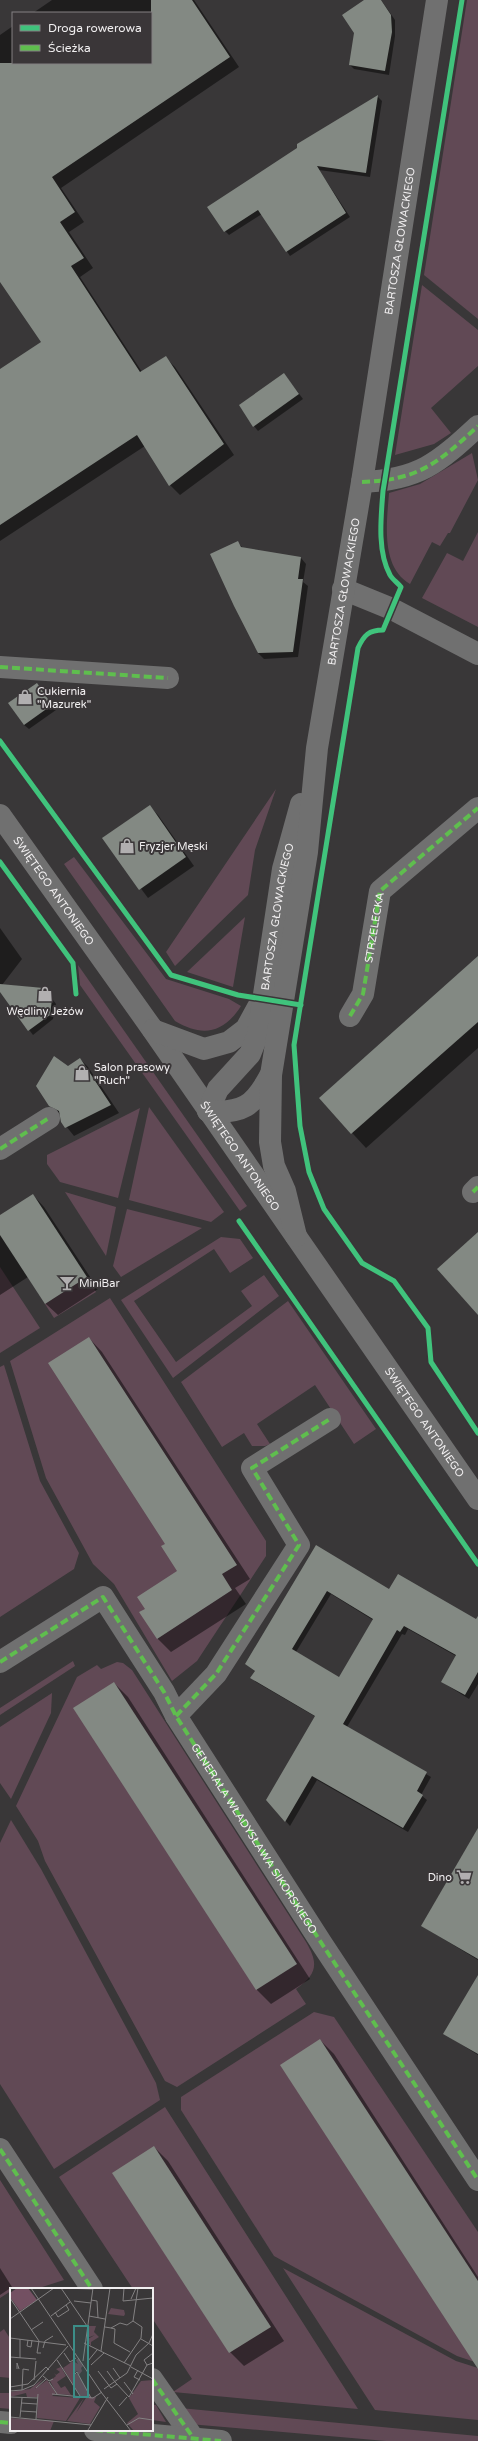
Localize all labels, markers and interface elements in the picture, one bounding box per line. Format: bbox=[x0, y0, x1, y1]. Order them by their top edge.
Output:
legend bbox=[12, 12, 152, 64]
text: Droga rowerowa bbox=[48, 21, 142, 35]
text: Ścieżka bbox=[48, 41, 91, 55]
street label: BARTOSZA GŁOWACKIEGO bbox=[382, 166, 418, 316]
street label: BARTOSZA GŁOWACKIEGO bbox=[325, 517, 363, 666]
place label: Cukiernia "Mazurek" bbox=[37, 685, 91, 711]
shop icon: Cukiernia "Mazurek" bbox=[16, 688, 34, 706]
street label: ŚWIĘTEGO ANTONIEGO bbox=[10, 834, 97, 948]
shop icon: Fryzjer Męski bbox=[118, 837, 136, 855]
place label: Fryzjer Męski bbox=[139, 840, 208, 853]
street label: BARTOSZA GŁOWACKIEGO bbox=[259, 842, 297, 991]
street label: STRZELECKA bbox=[362, 891, 387, 964]
shop icon: Wędliny Jeżów bbox=[36, 985, 54, 1003]
place label: Wędliny Jeżów bbox=[7, 1005, 84, 1018]
place label: Salon prasowy "Ruch" bbox=[94, 1061, 170, 1087]
shop icon: Salon prasowy "Ruch" bbox=[73, 1064, 91, 1082]
street label: ŚWIĘTEGO ANTONIEGO bbox=[197, 1098, 282, 1214]
bar icon: MiniBar bbox=[58, 1274, 76, 1292]
place label: MiniBar bbox=[79, 1277, 120, 1290]
street label: ŚWIĘTEGO ANTONIEGO bbox=[382, 1365, 467, 1480]
street label: GENERAŁA WŁADYSŁAWA SIKORSKIEGO bbox=[188, 1741, 320, 1936]
supermarket icon: Dino bbox=[455, 1868, 473, 1886]
place label: Dino bbox=[428, 1871, 452, 1884]
inset map bbox=[10, 2288, 153, 2431]

